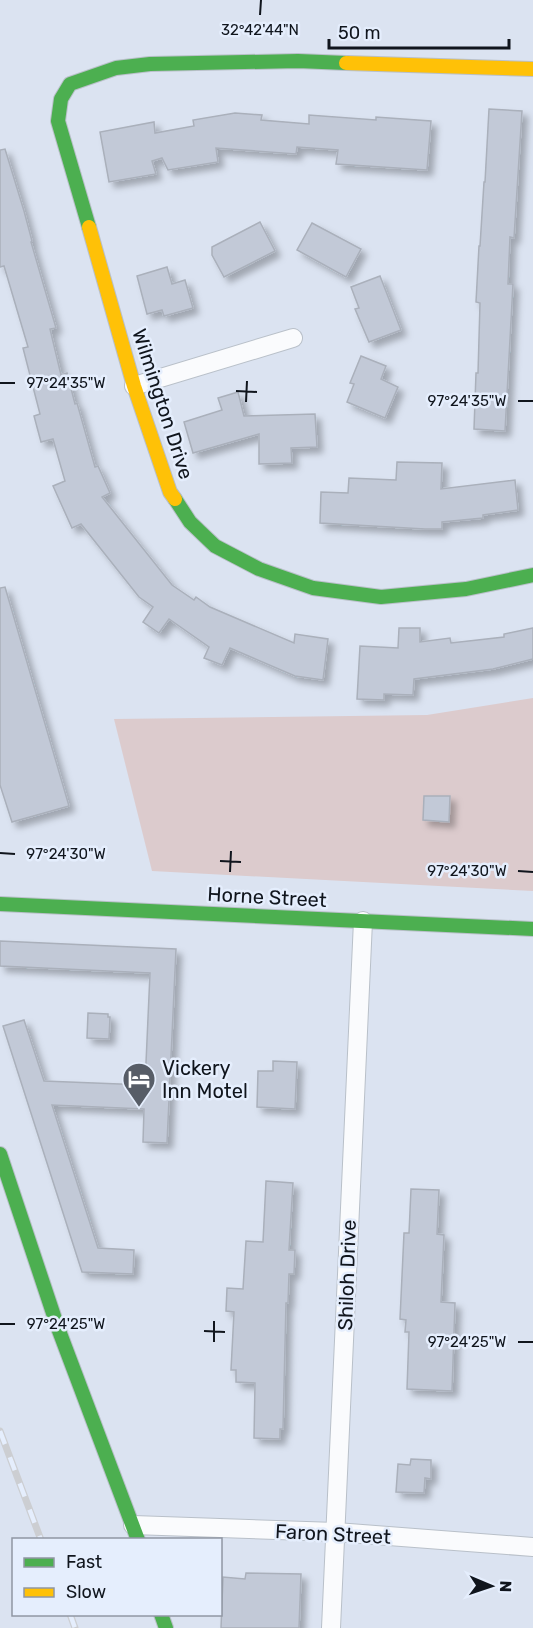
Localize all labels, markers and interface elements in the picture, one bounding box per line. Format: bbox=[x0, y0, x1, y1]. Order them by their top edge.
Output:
scale bar bbox=[329, 12, 509, 50]
text: 32°42'44"N bbox=[221, 21, 299, 39]
text: 50 m bbox=[338, 22, 381, 44]
street label: Wilmington Drive bbox=[127, 326, 199, 482]
text: 97°24'35"W bbox=[27, 374, 105, 392]
text: 97°24'35"W bbox=[428, 392, 506, 410]
text: 97°24'30"W bbox=[26, 845, 106, 863]
text: 97°24'30"W bbox=[427, 862, 507, 880]
street label: Horne Street bbox=[207, 882, 327, 912]
place label: Vickery Inn Motel bbox=[162, 1056, 248, 1103]
hotel icon: Vickery Inn Motel bbox=[121, 1061, 157, 1108]
street label: Shiloh Drive bbox=[333, 1219, 361, 1331]
text: 97°24'25"W bbox=[27, 1315, 105, 1333]
text: 97°24'25"W bbox=[428, 1333, 506, 1351]
street label: Faron Street bbox=[275, 1519, 392, 1549]
legend bbox=[12, 1538, 222, 1616]
text: Fast bbox=[66, 1551, 102, 1573]
north arrow bbox=[461, 1556, 521, 1616]
text: N bbox=[496, 1580, 515, 1593]
text: Slow bbox=[66, 1581, 106, 1603]

